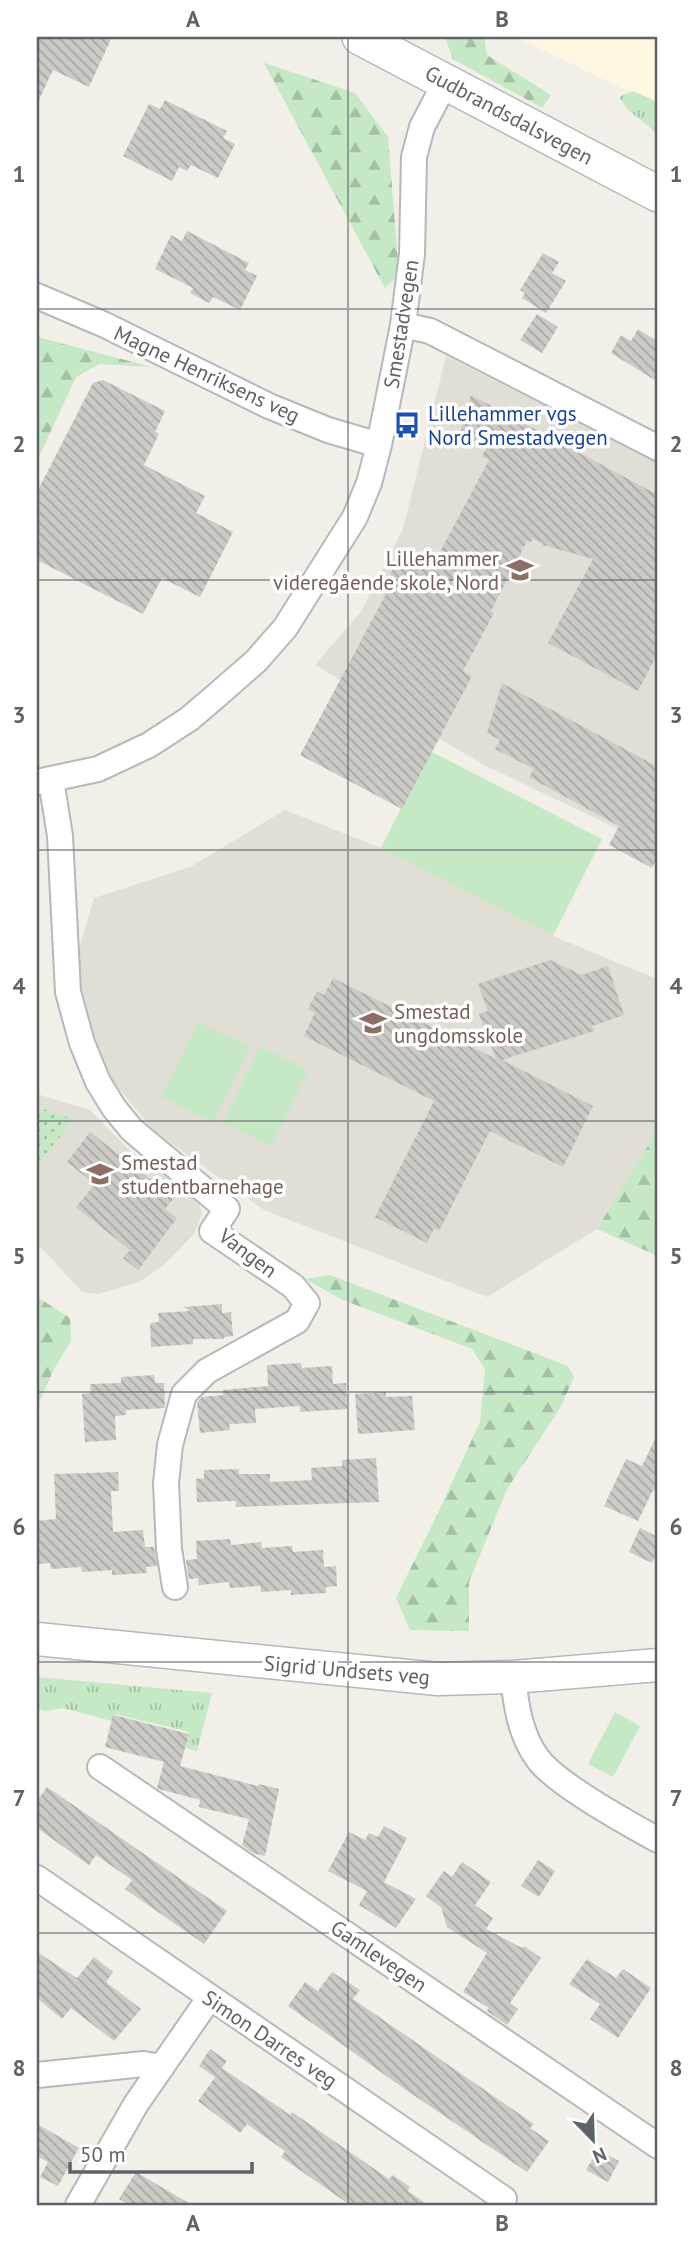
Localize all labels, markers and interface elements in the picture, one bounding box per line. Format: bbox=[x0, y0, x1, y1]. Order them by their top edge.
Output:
text: A bbox=[186, 4, 200, 33]
text: B bbox=[495, 4, 509, 33]
street label: Gudbrandsdalsvegen bbox=[420, 59, 598, 171]
text: 1 bbox=[12, 159, 26, 188]
text: 1 bbox=[669, 159, 683, 188]
street label: Smestadvegen bbox=[377, 258, 425, 390]
street label: Magne Henriksens veg bbox=[110, 319, 304, 429]
place label: Lillehammer vgs Nord Smestadvegen bbox=[428, 400, 608, 451]
bus stop icon: Lillehammer vgs Nord Smestadvegen bbox=[392, 410, 422, 440]
text: 2 bbox=[12, 429, 26, 458]
text: 2 bbox=[669, 429, 683, 458]
place label: Lillehammer videregående skole, Nord bbox=[273, 545, 499, 596]
school or university icon: Lillehammer videregående skole, Nord bbox=[505, 555, 535, 585]
text: 3 bbox=[12, 700, 26, 729]
text: 3 bbox=[669, 700, 683, 729]
text: 4 bbox=[12, 971, 26, 1000]
text: 4 bbox=[669, 971, 683, 1000]
place label: Smestad ungdomsskole bbox=[394, 998, 523, 1049]
school or university icon: Smestad ungdomsskole bbox=[358, 1008, 388, 1038]
place label: Smestad studentbarnehage bbox=[121, 1149, 284, 1200]
school or university icon: Smestad studentbarnehage bbox=[85, 1159, 115, 1189]
street label: Vangen bbox=[213, 1222, 283, 1284]
text: 5 bbox=[12, 1241, 26, 1270]
text: 5 bbox=[669, 1241, 683, 1270]
text: 6 bbox=[12, 1512, 26, 1541]
text: 6 bbox=[669, 1512, 683, 1541]
street label: Sigrid Undsets veg bbox=[263, 1649, 431, 1691]
text: 7 bbox=[12, 1783, 26, 1812]
text: 7 bbox=[669, 1783, 683, 1812]
street label: Gamlevegen bbox=[326, 1914, 432, 1998]
street label: Simon Darres veg bbox=[197, 1984, 343, 2094]
text: 8 bbox=[12, 2053, 26, 2082]
text: 8 bbox=[669, 2053, 683, 2082]
north arrow bbox=[558, 2106, 628, 2176]
scale bar bbox=[70, 2130, 252, 2174]
text: 50 m bbox=[80, 2141, 126, 2168]
text: N bbox=[589, 2142, 610, 2169]
text: A bbox=[186, 2208, 200, 2237]
text: B bbox=[495, 2208, 509, 2237]

